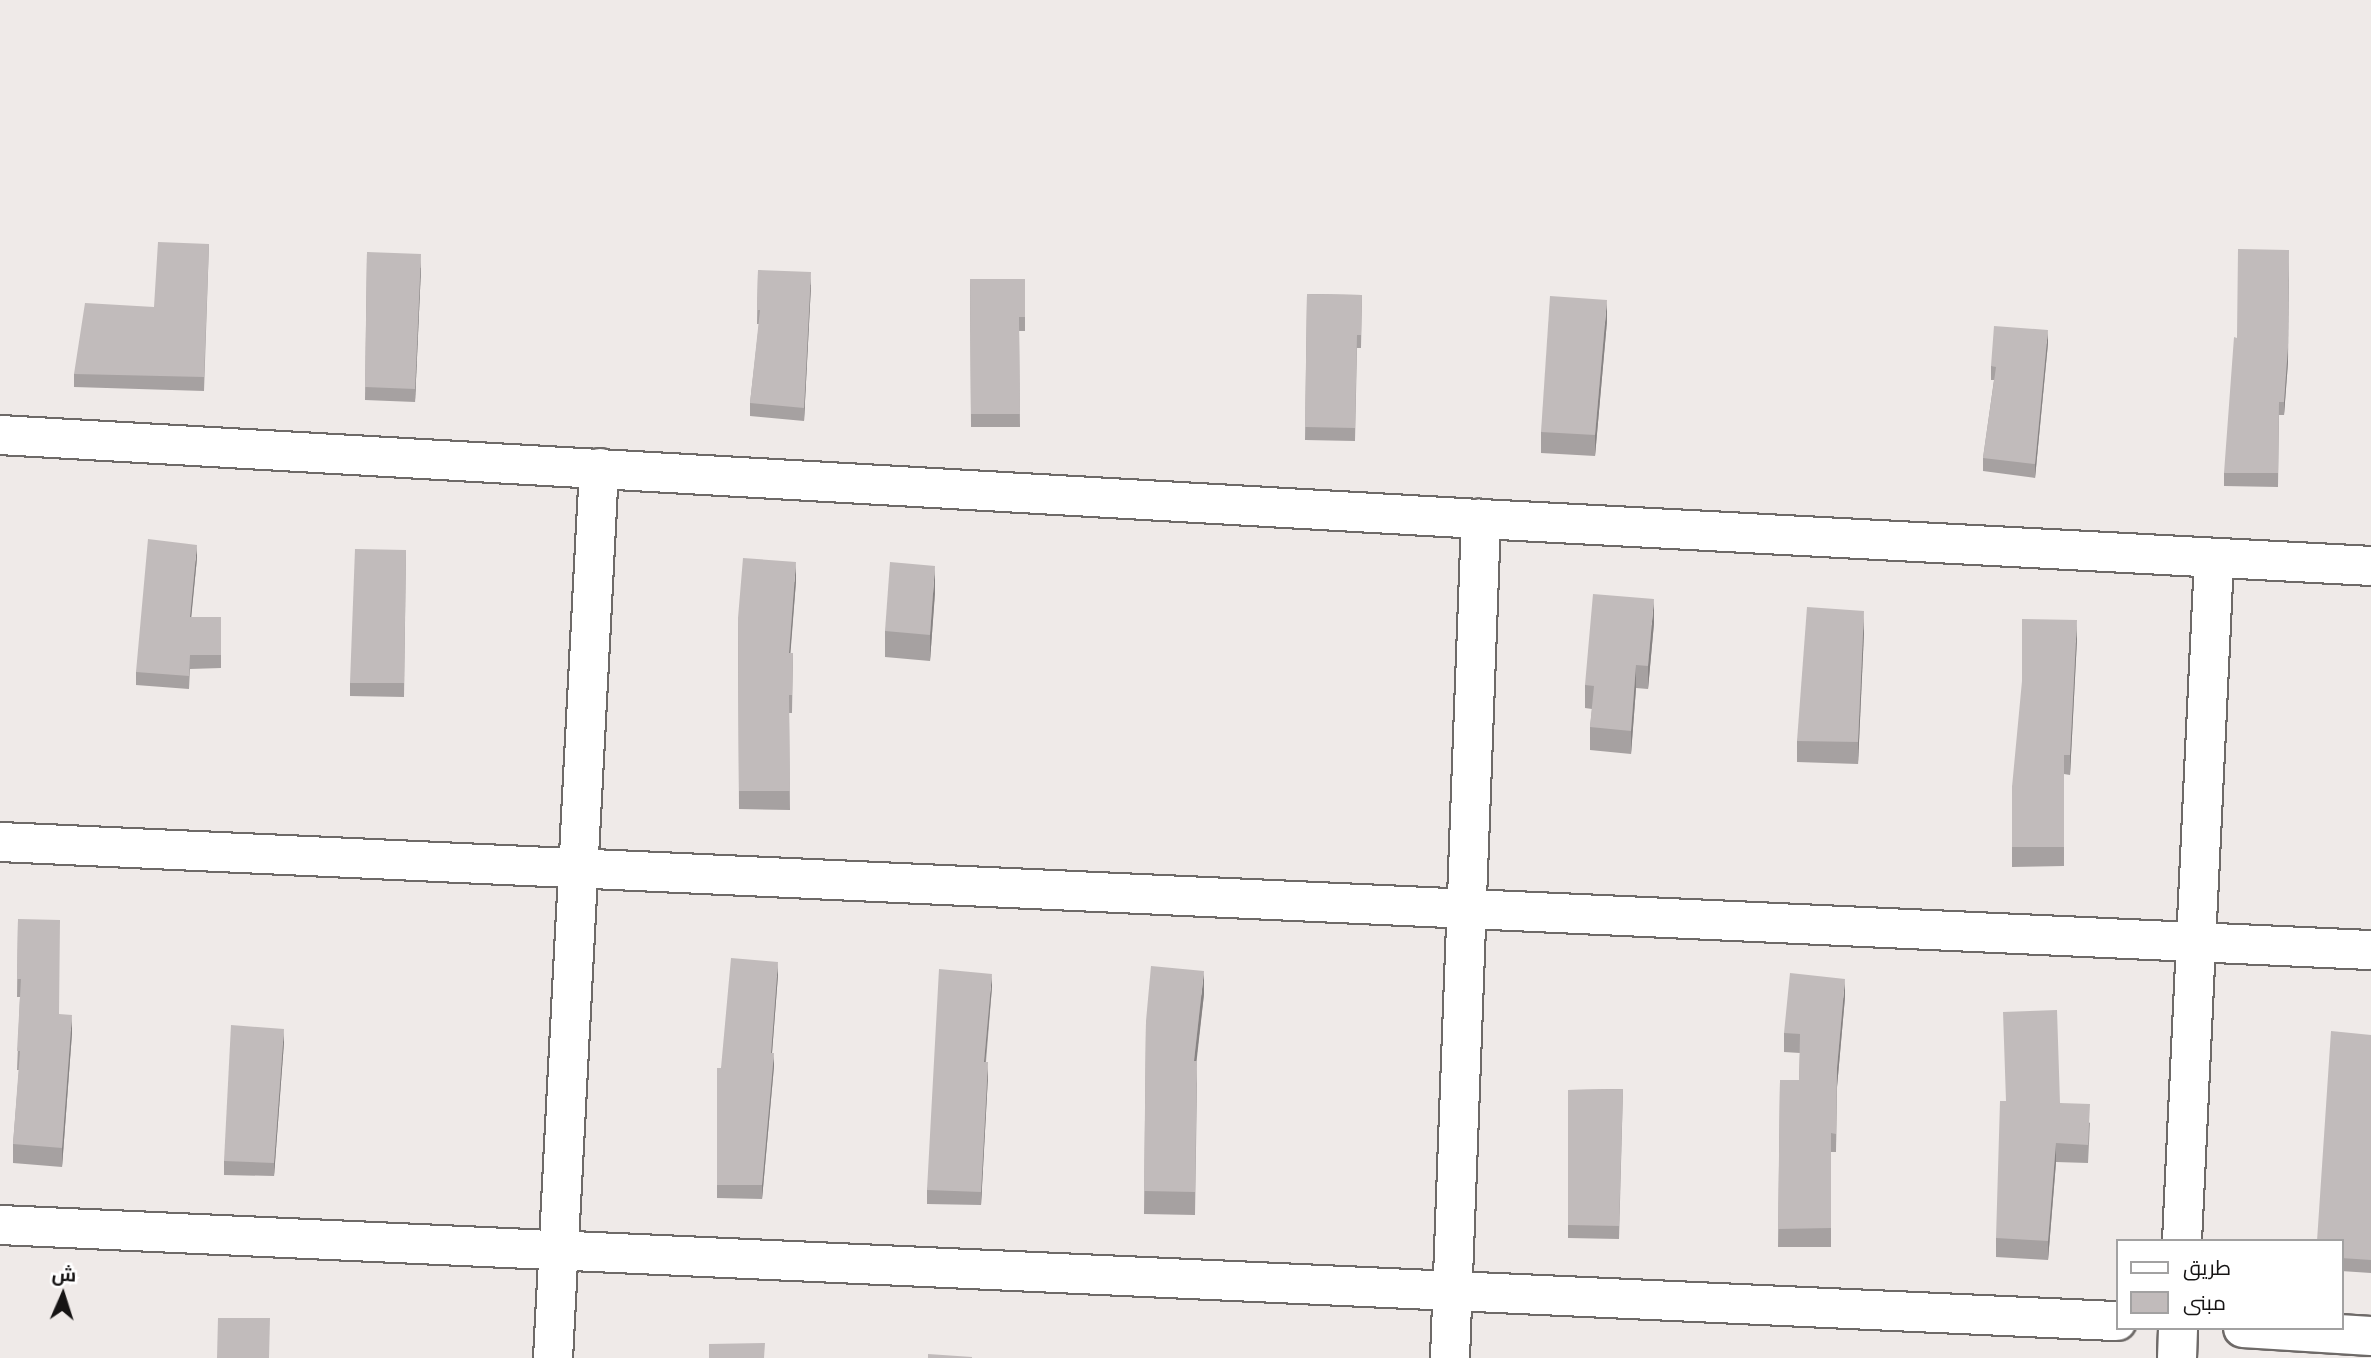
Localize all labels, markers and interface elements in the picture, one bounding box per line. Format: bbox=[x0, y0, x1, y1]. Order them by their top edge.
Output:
legend bbox=[2116, 1239, 2343, 1330]
text: طريق bbox=[2183, 1255, 2231, 1280]
north arrow bbox=[28, 1260, 98, 1330]
text: ش bbox=[51, 1262, 77, 1286]
text: مبنى bbox=[2183, 1290, 2226, 1315]

